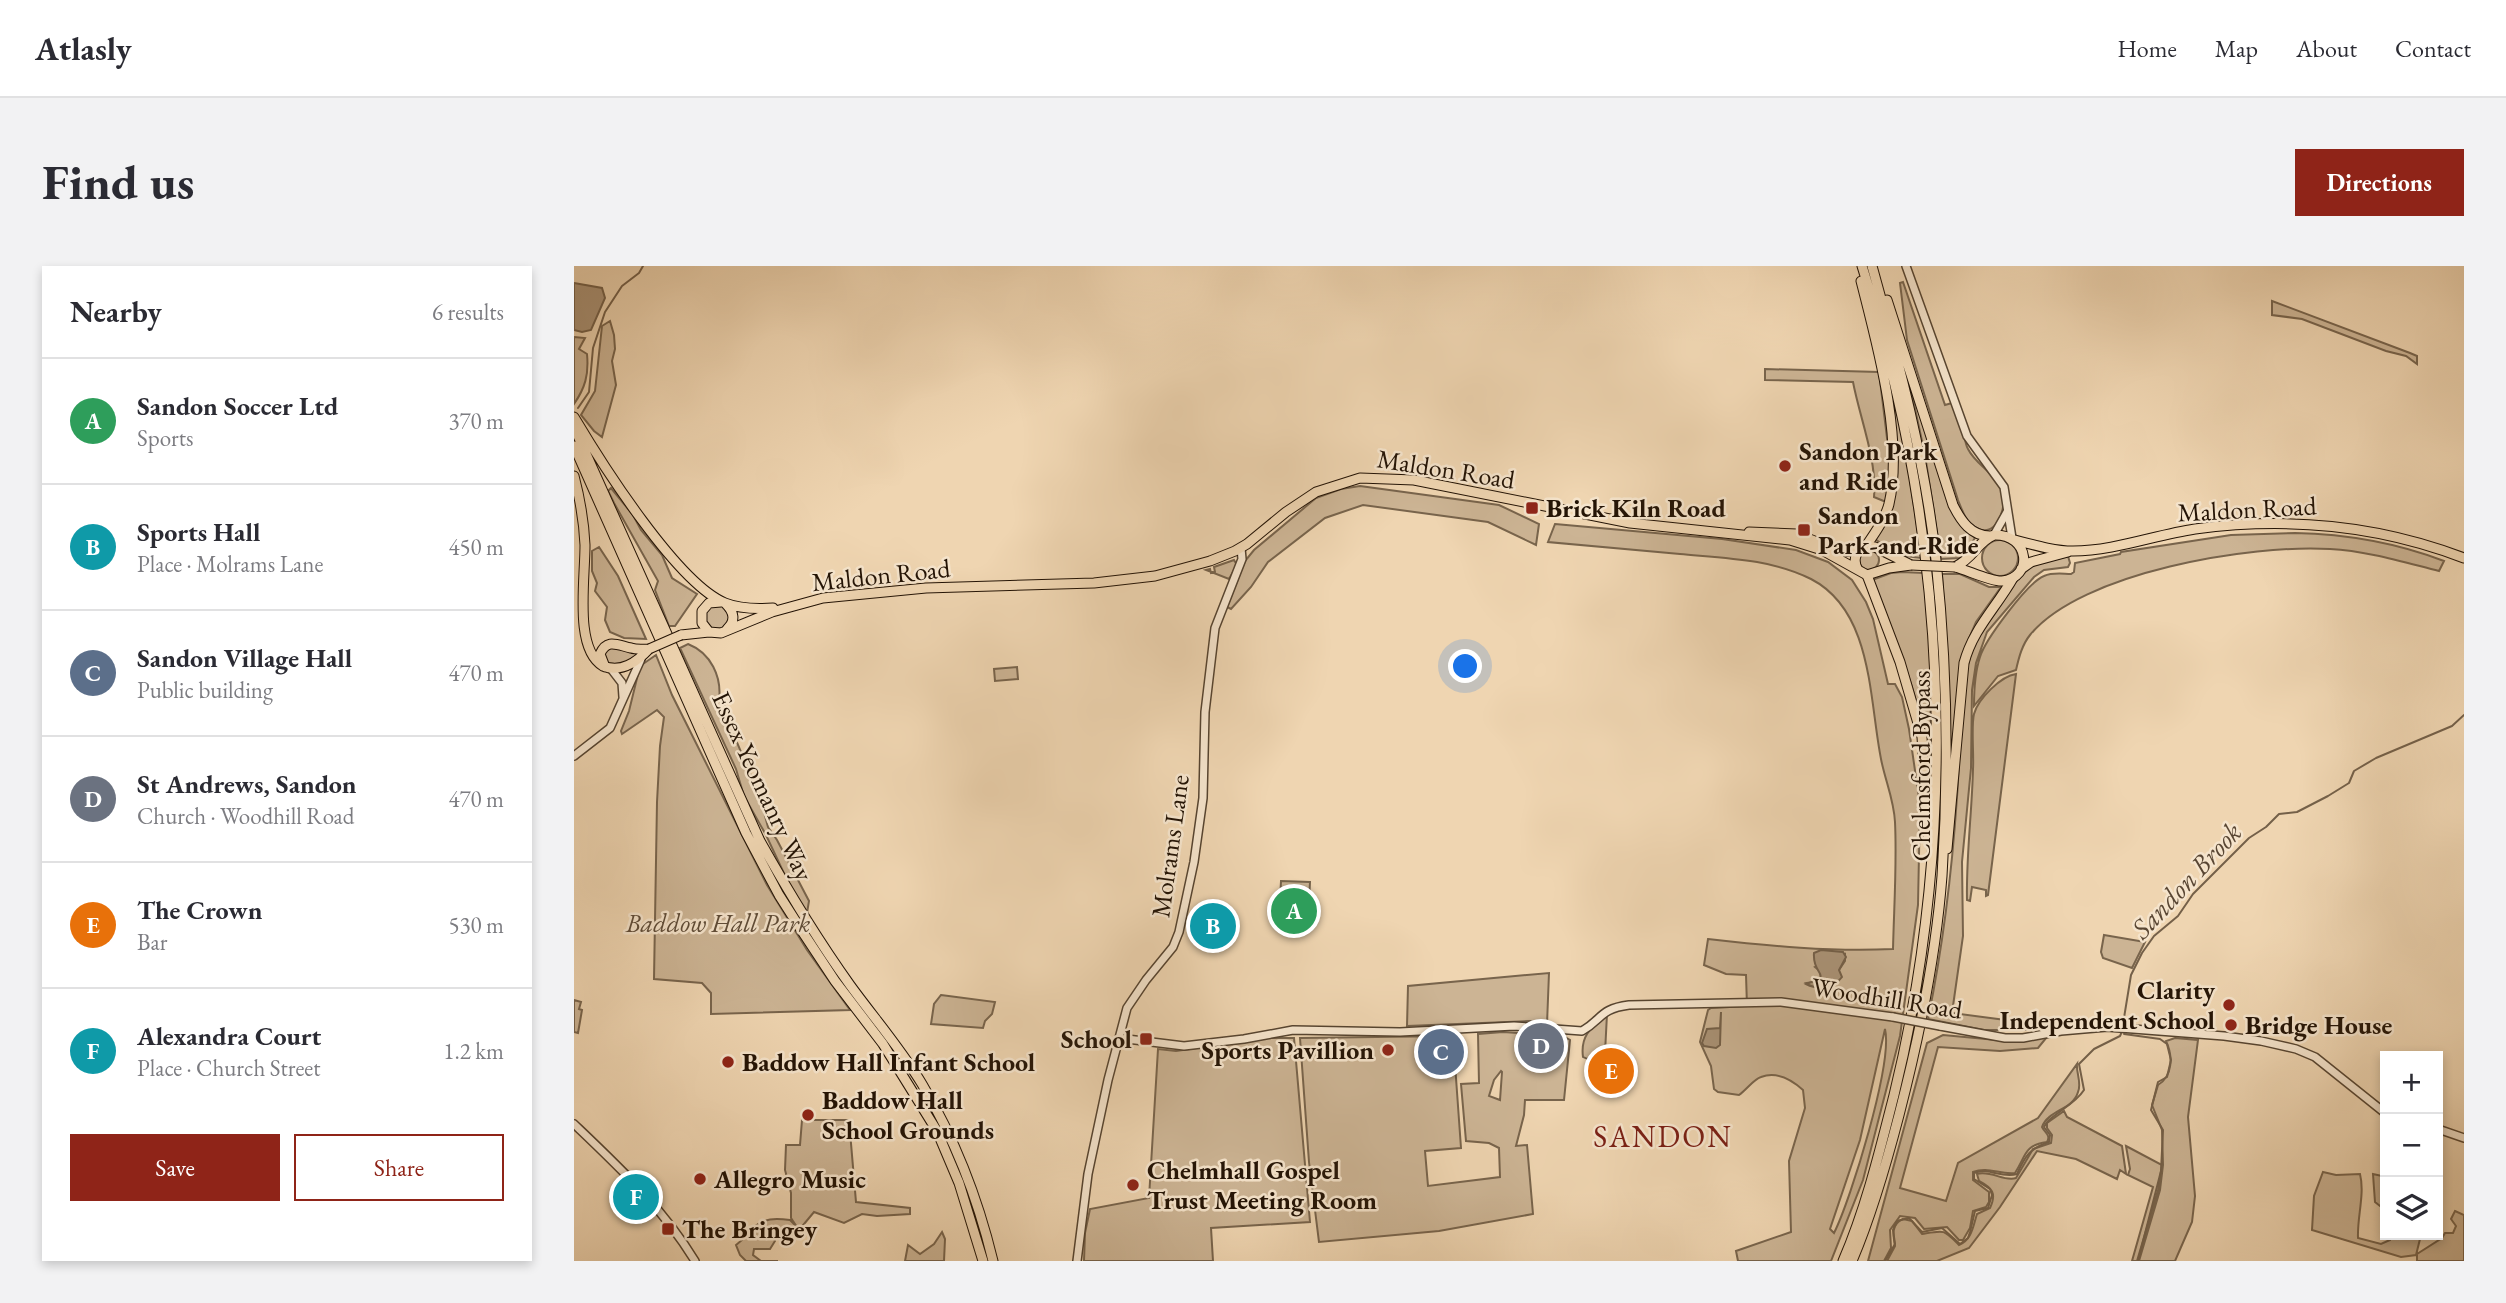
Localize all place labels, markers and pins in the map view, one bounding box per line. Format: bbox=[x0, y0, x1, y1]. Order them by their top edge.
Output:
place label: Sandon Park and Ride bbox=[1799, 434, 1938, 498]
marker: Sandon Park and Ride bbox=[1777, 458, 1793, 474]
place label: Brick Kiln Road bbox=[1546, 491, 1726, 525]
place label: Sandon Park-and-Ride bbox=[1818, 498, 1979, 562]
marker: Brick Kiln Road bbox=[1524, 500, 1540, 516]
marker: Sandon Park-and-Ride bbox=[1796, 522, 1812, 538]
pin: A bbox=[1271, 885, 1317, 937]
pin: B bbox=[1190, 900, 1236, 952]
place label: Clarity Independent School bbox=[2000, 973, 2215, 1037]
marker: Clarity Independent School bbox=[2221, 997, 2237, 1013]
place label: Bridge House bbox=[2245, 1008, 2392, 1042]
marker: Bridge House bbox=[2223, 1017, 2239, 1033]
pin: D bbox=[1518, 1020, 1564, 1072]
place label: School bbox=[1061, 1022, 1132, 1056]
pin: C bbox=[1418, 1026, 1464, 1078]
marker: School bbox=[1138, 1031, 1154, 1047]
place label: Sports Pavillion bbox=[1201, 1033, 1374, 1067]
marker: Sports Pavillion bbox=[1380, 1042, 1396, 1058]
place label: Baddow Hall Infant School bbox=[742, 1045, 1035, 1079]
pin: E bbox=[1588, 1045, 1634, 1097]
marker: Baddow Hall Infant School bbox=[720, 1054, 736, 1070]
place label: Baddow Hall School Grounds bbox=[822, 1083, 994, 1147]
marker: Baddow Hall School Grounds bbox=[800, 1107, 816, 1123]
place label: Chelmhall Gospel Trust Meeting Room bbox=[1147, 1153, 1377, 1217]
place label: Allegro Music bbox=[713, 1162, 866, 1196]
pin: F bbox=[613, 1171, 659, 1223]
marker: Allegro Music bbox=[692, 1171, 708, 1187]
marker: Chelmhall Gospel Trust Meeting Room bbox=[1125, 1177, 1141, 1193]
place label: The Bringey bbox=[682, 1212, 818, 1246]
marker: The Bringey bbox=[660, 1221, 676, 1237]

